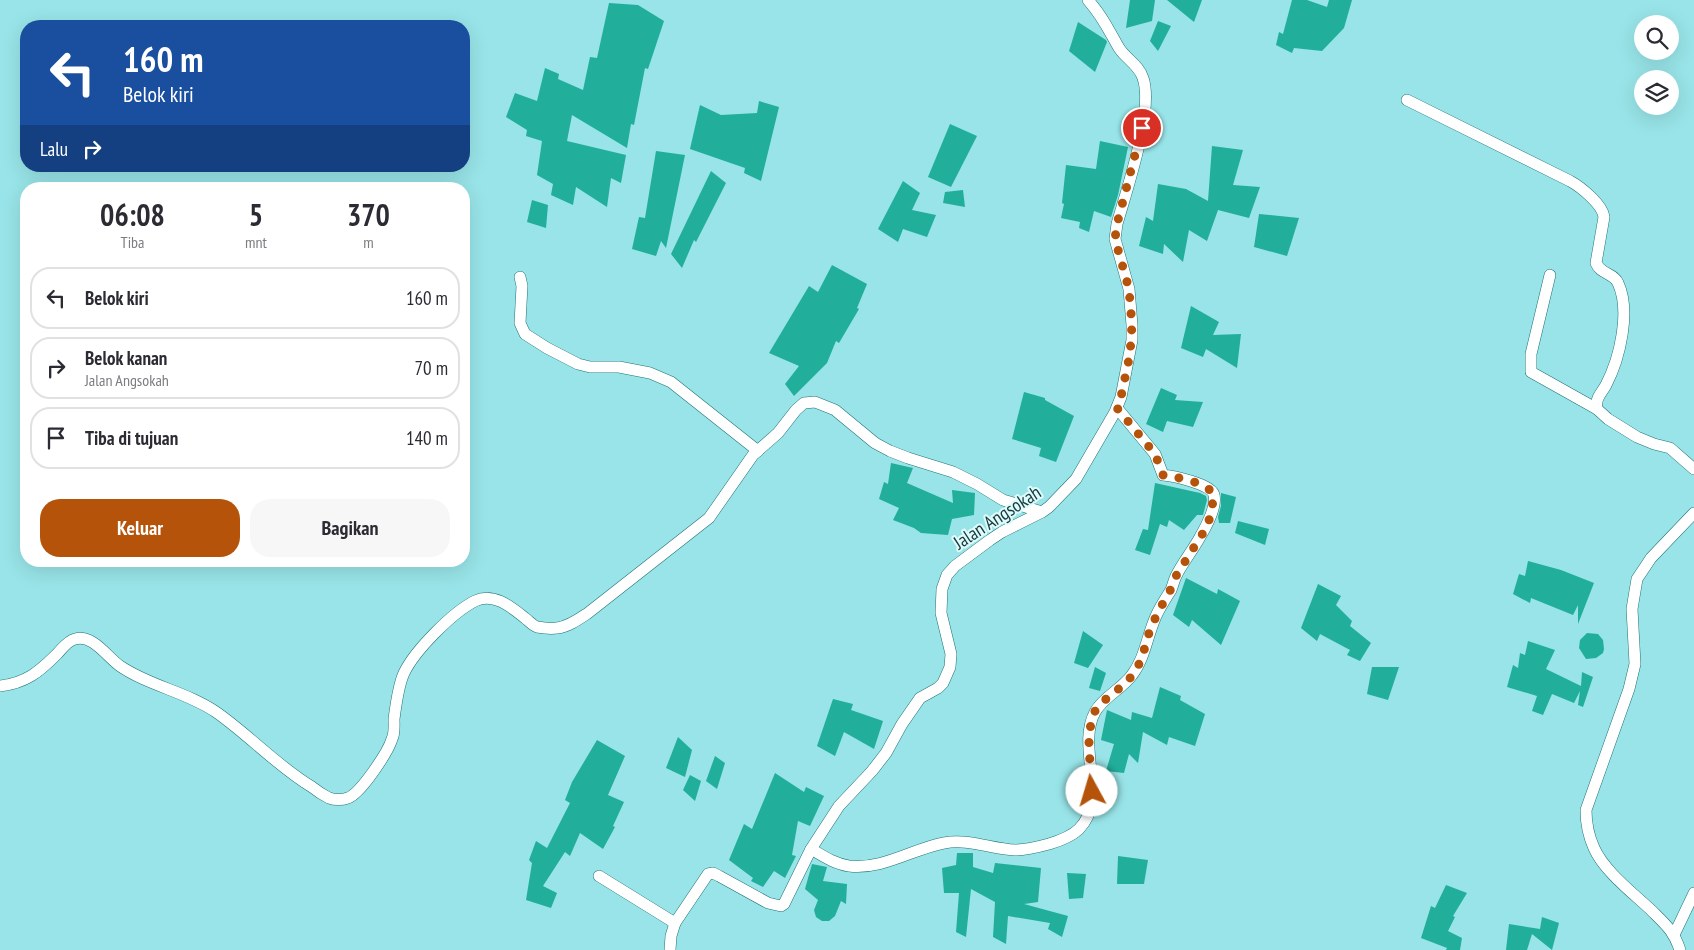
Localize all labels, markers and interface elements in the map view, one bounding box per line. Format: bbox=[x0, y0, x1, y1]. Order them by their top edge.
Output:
map controls bbox=[1634, 15, 1679, 115]
button: search bbox=[1634, 15, 1679, 60]
text: 160 m bbox=[123, 36, 204, 82]
icon: left bbox=[40, 40, 105, 105]
button: layers bbox=[1634, 70, 1679, 115]
text: Belok kiri bbox=[123, 80, 194, 108]
pin bbox=[1121, 107, 1163, 149]
icon: arrive bbox=[1128, 114, 1156, 142]
icon: right bbox=[78, 135, 106, 163]
text: Lalu bbox=[40, 137, 68, 161]
text: 06:08 bbox=[100, 195, 165, 234]
text: 5 bbox=[249, 195, 263, 234]
text: 370 bbox=[347, 195, 390, 234]
text: Tiba bbox=[121, 232, 144, 252]
text: mnt bbox=[245, 232, 267, 252]
text: m bbox=[363, 232, 374, 252]
icon: left bbox=[42, 284, 70, 312]
text: Belok kiri bbox=[85, 286, 149, 310]
text: 160 m bbox=[406, 286, 448, 310]
text: Belok kanan bbox=[85, 346, 167, 370]
icon: right bbox=[42, 354, 70, 382]
text: 70 m bbox=[415, 356, 448, 380]
text: Jalan Angsokah bbox=[85, 370, 169, 390]
icon: arrive bbox=[42, 424, 70, 452]
text: Tiba di tujuan bbox=[85, 426, 178, 450]
text: 140 m bbox=[406, 426, 448, 450]
street label: Jalan Angsokah bbox=[948, 480, 1045, 555]
button: Keluar bbox=[40, 499, 240, 557]
button: Bagikan bbox=[250, 499, 450, 557]
position arrow bbox=[1065, 764, 1117, 816]

